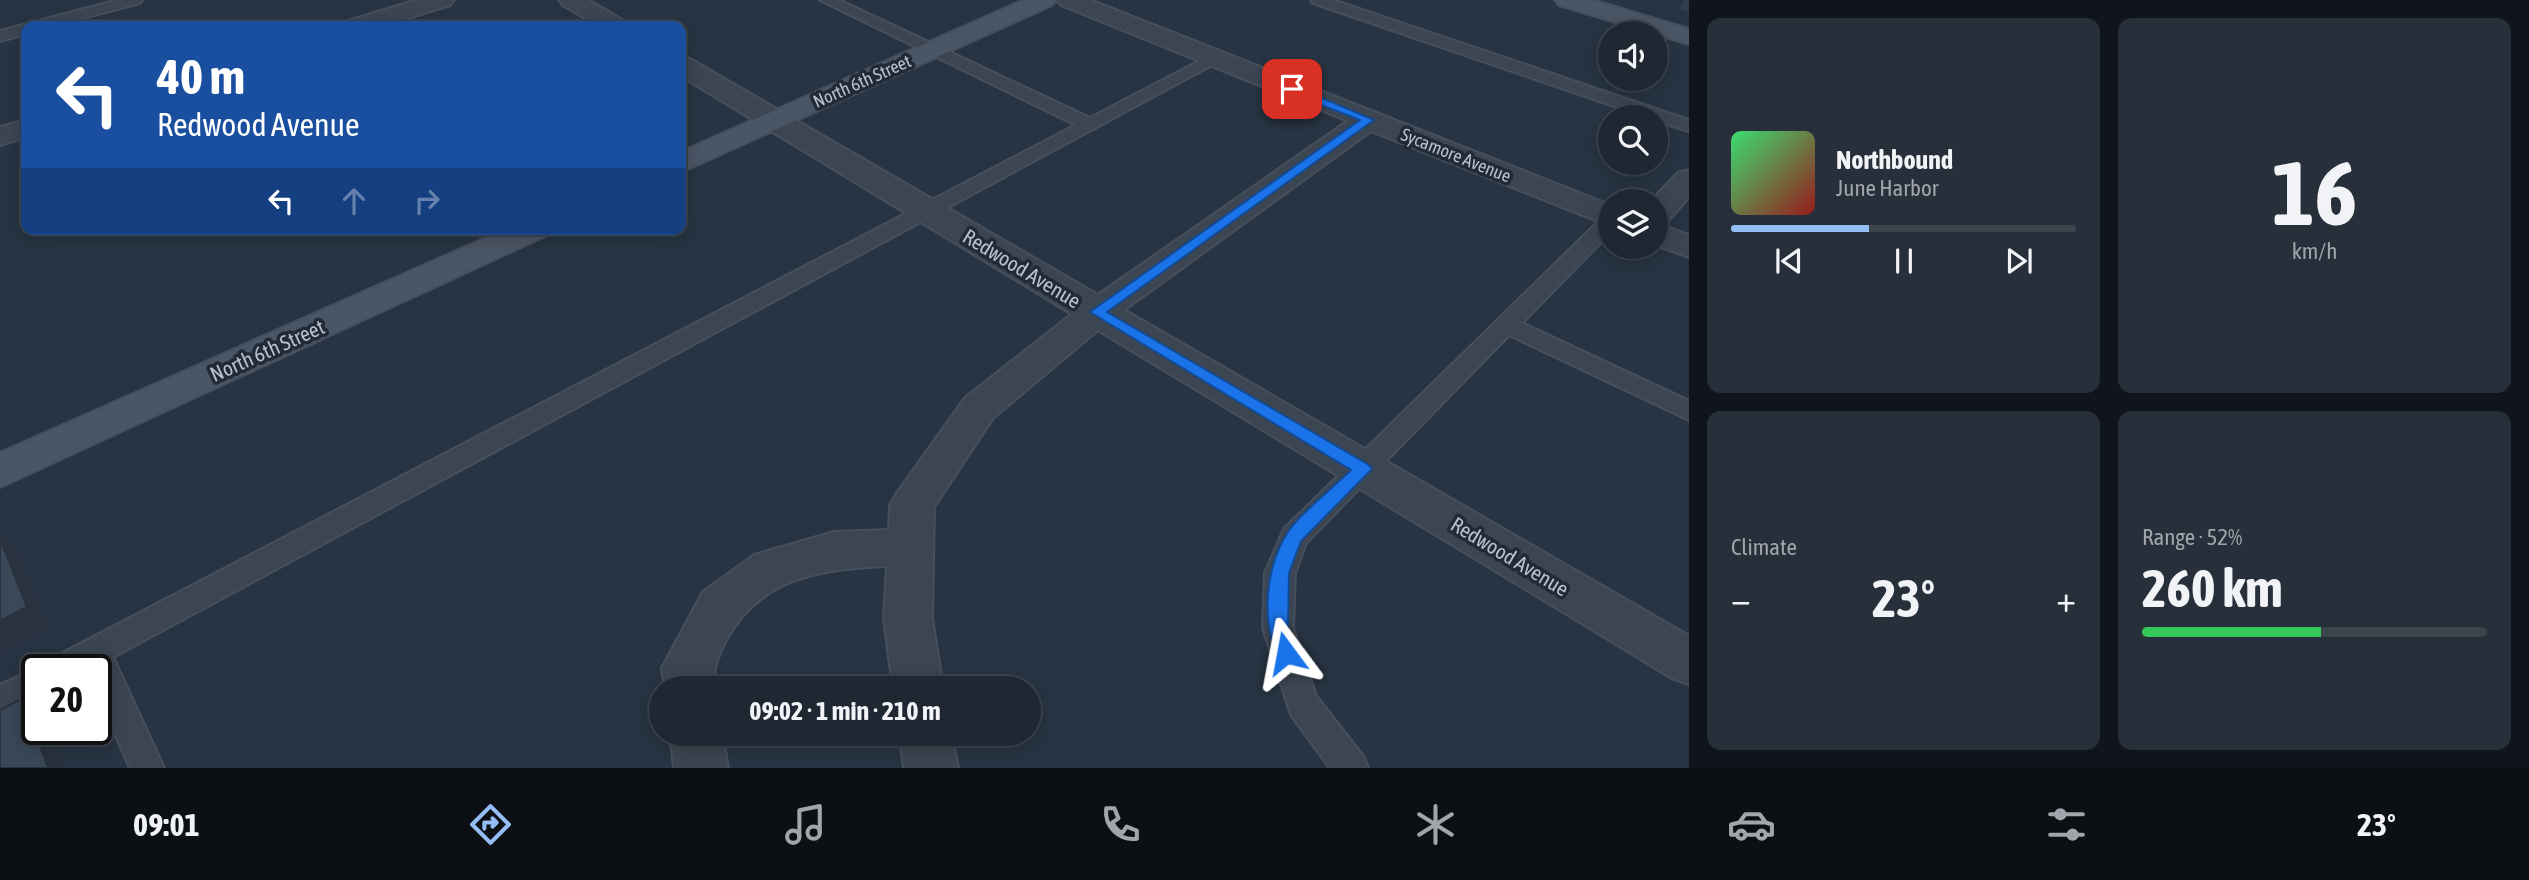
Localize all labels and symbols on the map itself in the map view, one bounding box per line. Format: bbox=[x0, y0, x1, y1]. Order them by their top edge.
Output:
street label: North 6th Street bbox=[810, 50, 914, 112]
pin bbox=[1262, 59, 1322, 119]
street label: Sycamore Avenue bbox=[1398, 123, 1514, 187]
street label: Redwood Avenue bbox=[959, 223, 1085, 313]
street label: North 6th Street bbox=[206, 314, 328, 386]
street label: Redwood Avenue bbox=[1447, 511, 1573, 601]
position arrow bbox=[1249, 616, 1323, 690]
speed limit sign: 20 bbox=[21, 654, 112, 745]

